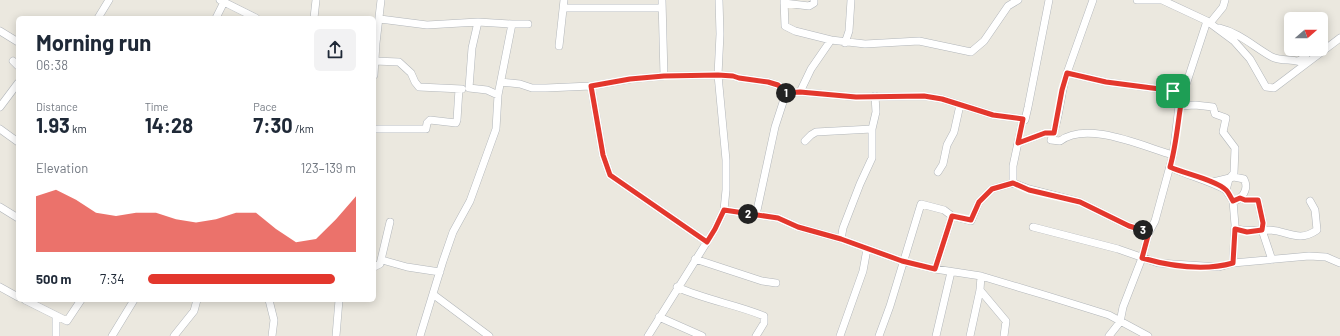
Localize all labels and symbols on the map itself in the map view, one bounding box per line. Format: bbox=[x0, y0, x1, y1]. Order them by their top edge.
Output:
north arrow bbox=[1284, 12, 1328, 56]
pin bbox=[1156, 74, 1190, 108]
pin: 1 bbox=[776, 83, 796, 103]
pin: 2 bbox=[738, 204, 758, 224]
pin: 3 bbox=[1133, 220, 1153, 240]

